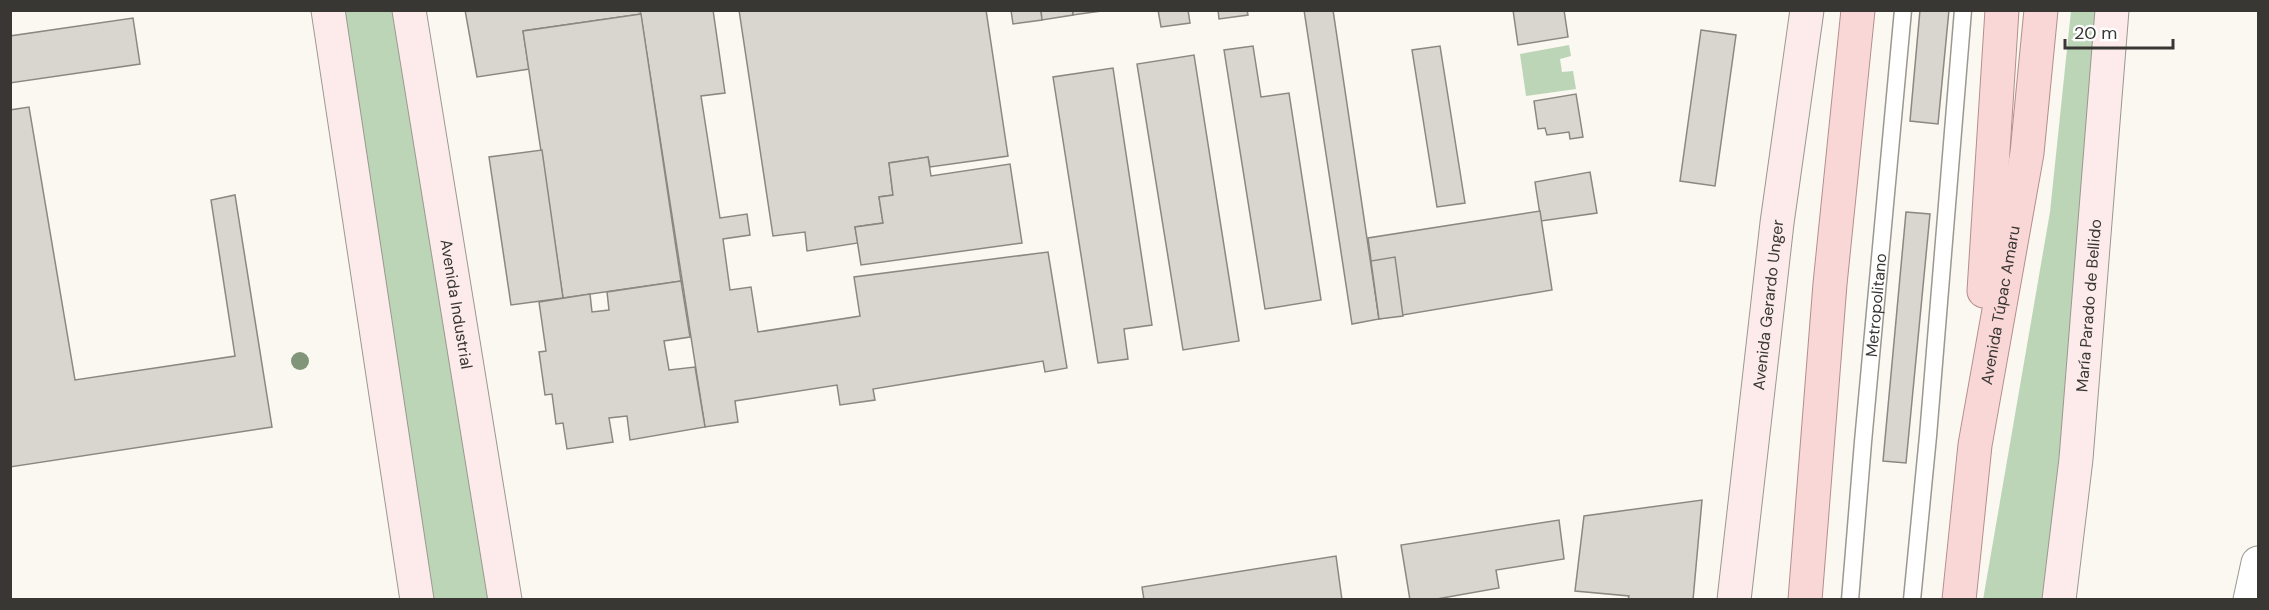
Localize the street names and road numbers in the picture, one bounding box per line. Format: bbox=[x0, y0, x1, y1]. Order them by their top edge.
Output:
street label: Avenida Gerardo Unger bbox=[1748, 218, 1788, 391]
street label: María Parado de Bellido bbox=[2071, 218, 2106, 393]
street label: Avenida Túpac Amaru bbox=[1976, 224, 2025, 386]
street label: Avenida Industrial bbox=[435, 238, 477, 371]
street label: Metropolitano bbox=[1861, 252, 1891, 358]

